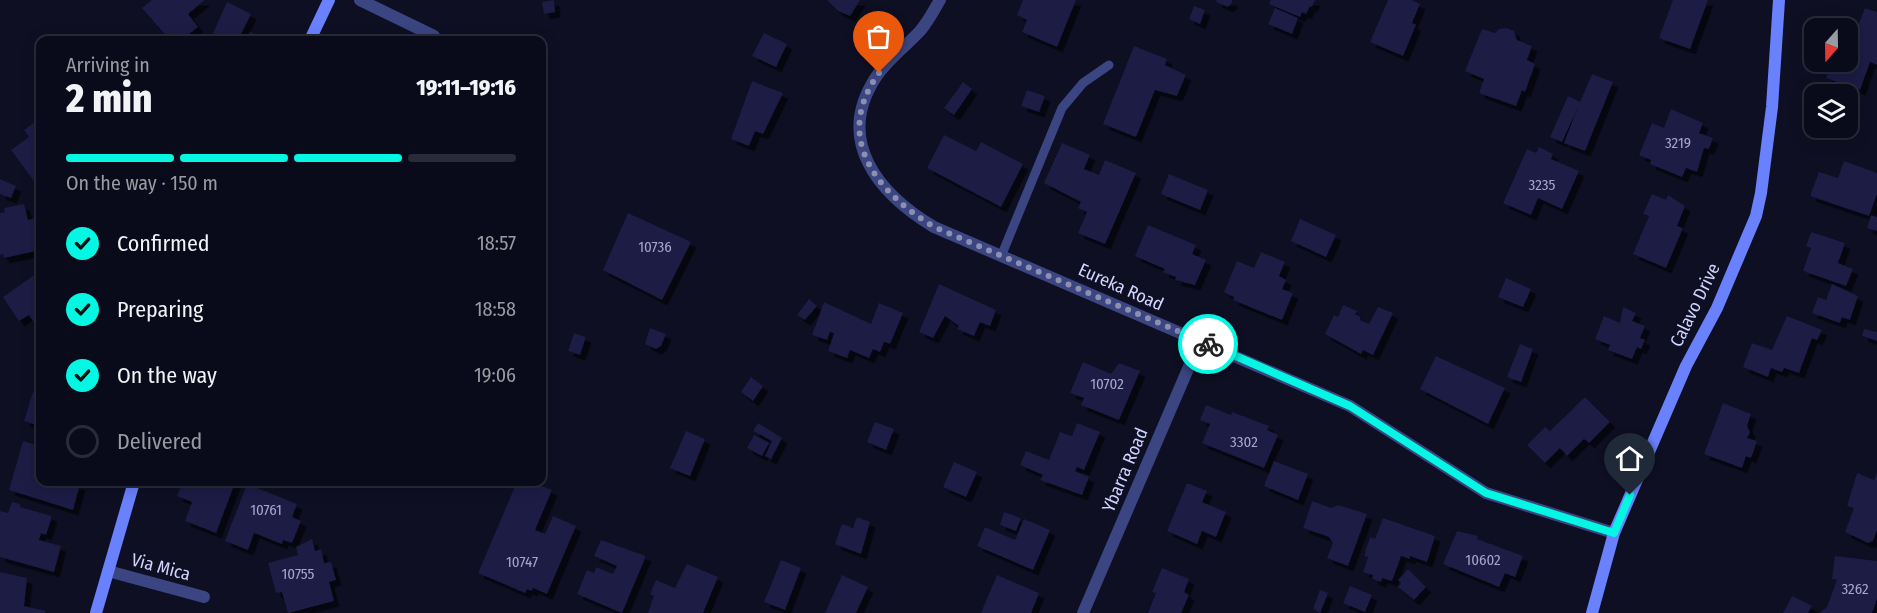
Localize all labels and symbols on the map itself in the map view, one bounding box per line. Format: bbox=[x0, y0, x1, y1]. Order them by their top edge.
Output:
pin bbox=[853, 11, 904, 73]
north arrow bbox=[1804, 18, 1858, 72]
house number: 3219 bbox=[1665, 134, 1691, 152]
house number: 3235 bbox=[1529, 176, 1556, 194]
house number: 10736 bbox=[638, 238, 672, 256]
street label: Eureka Road bbox=[1075, 258, 1167, 316]
street label: Calavo Drive bbox=[1665, 259, 1725, 351]
courier bbox=[1178, 314, 1238, 374]
house number: 10702 bbox=[1090, 375, 1124, 393]
street label: Ybarra Road bbox=[1097, 425, 1153, 515]
house number: 3302 bbox=[1230, 433, 1258, 451]
pin bbox=[1604, 433, 1655, 495]
house number: 10761 bbox=[250, 501, 282, 519]
street label: Via Mica bbox=[129, 549, 193, 585]
house number: 10602 bbox=[1465, 551, 1501, 569]
house number: 10747 bbox=[506, 553, 538, 571]
house number: 10755 bbox=[282, 565, 315, 583]
house number: 3262 bbox=[1841, 580, 1869, 598]

